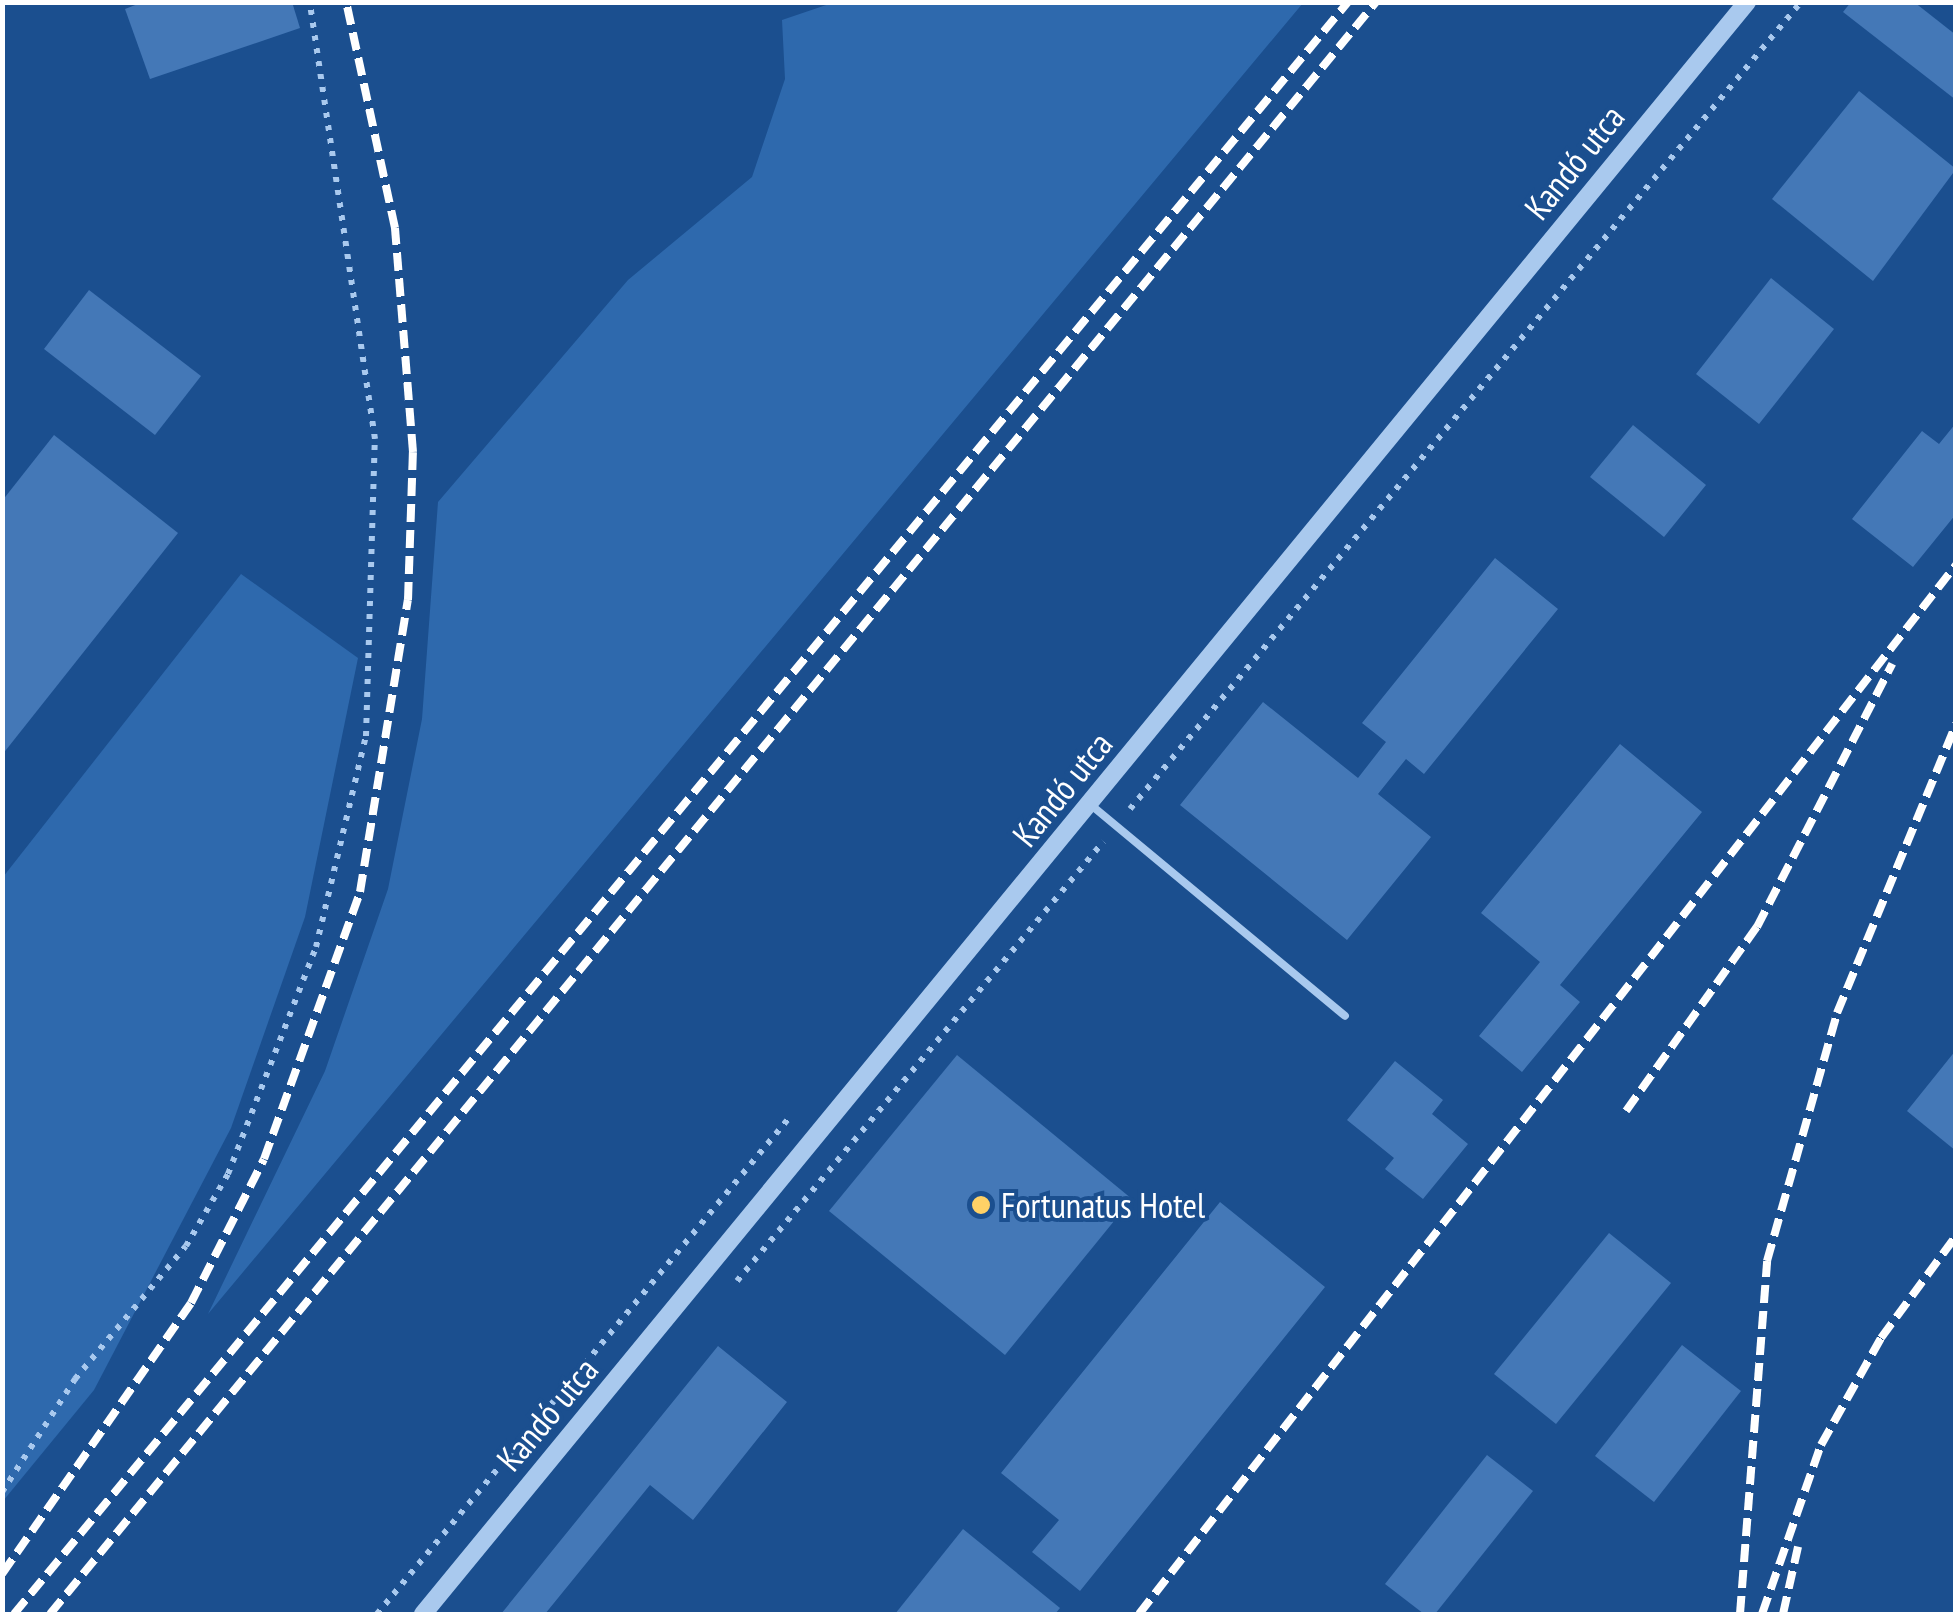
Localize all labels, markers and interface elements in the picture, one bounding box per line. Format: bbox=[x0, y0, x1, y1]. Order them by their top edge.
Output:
street label: Kandó utca bbox=[1515, 96, 1633, 228]
street label: Kandó utca bbox=[1003, 723, 1121, 855]
place label: Fortunatus Hotel bbox=[1001, 1184, 1205, 1226]
marker: Fortunatus Hotel bbox=[970, 1194, 992, 1216]
street label: Kandó utca bbox=[488, 1349, 606, 1479]

